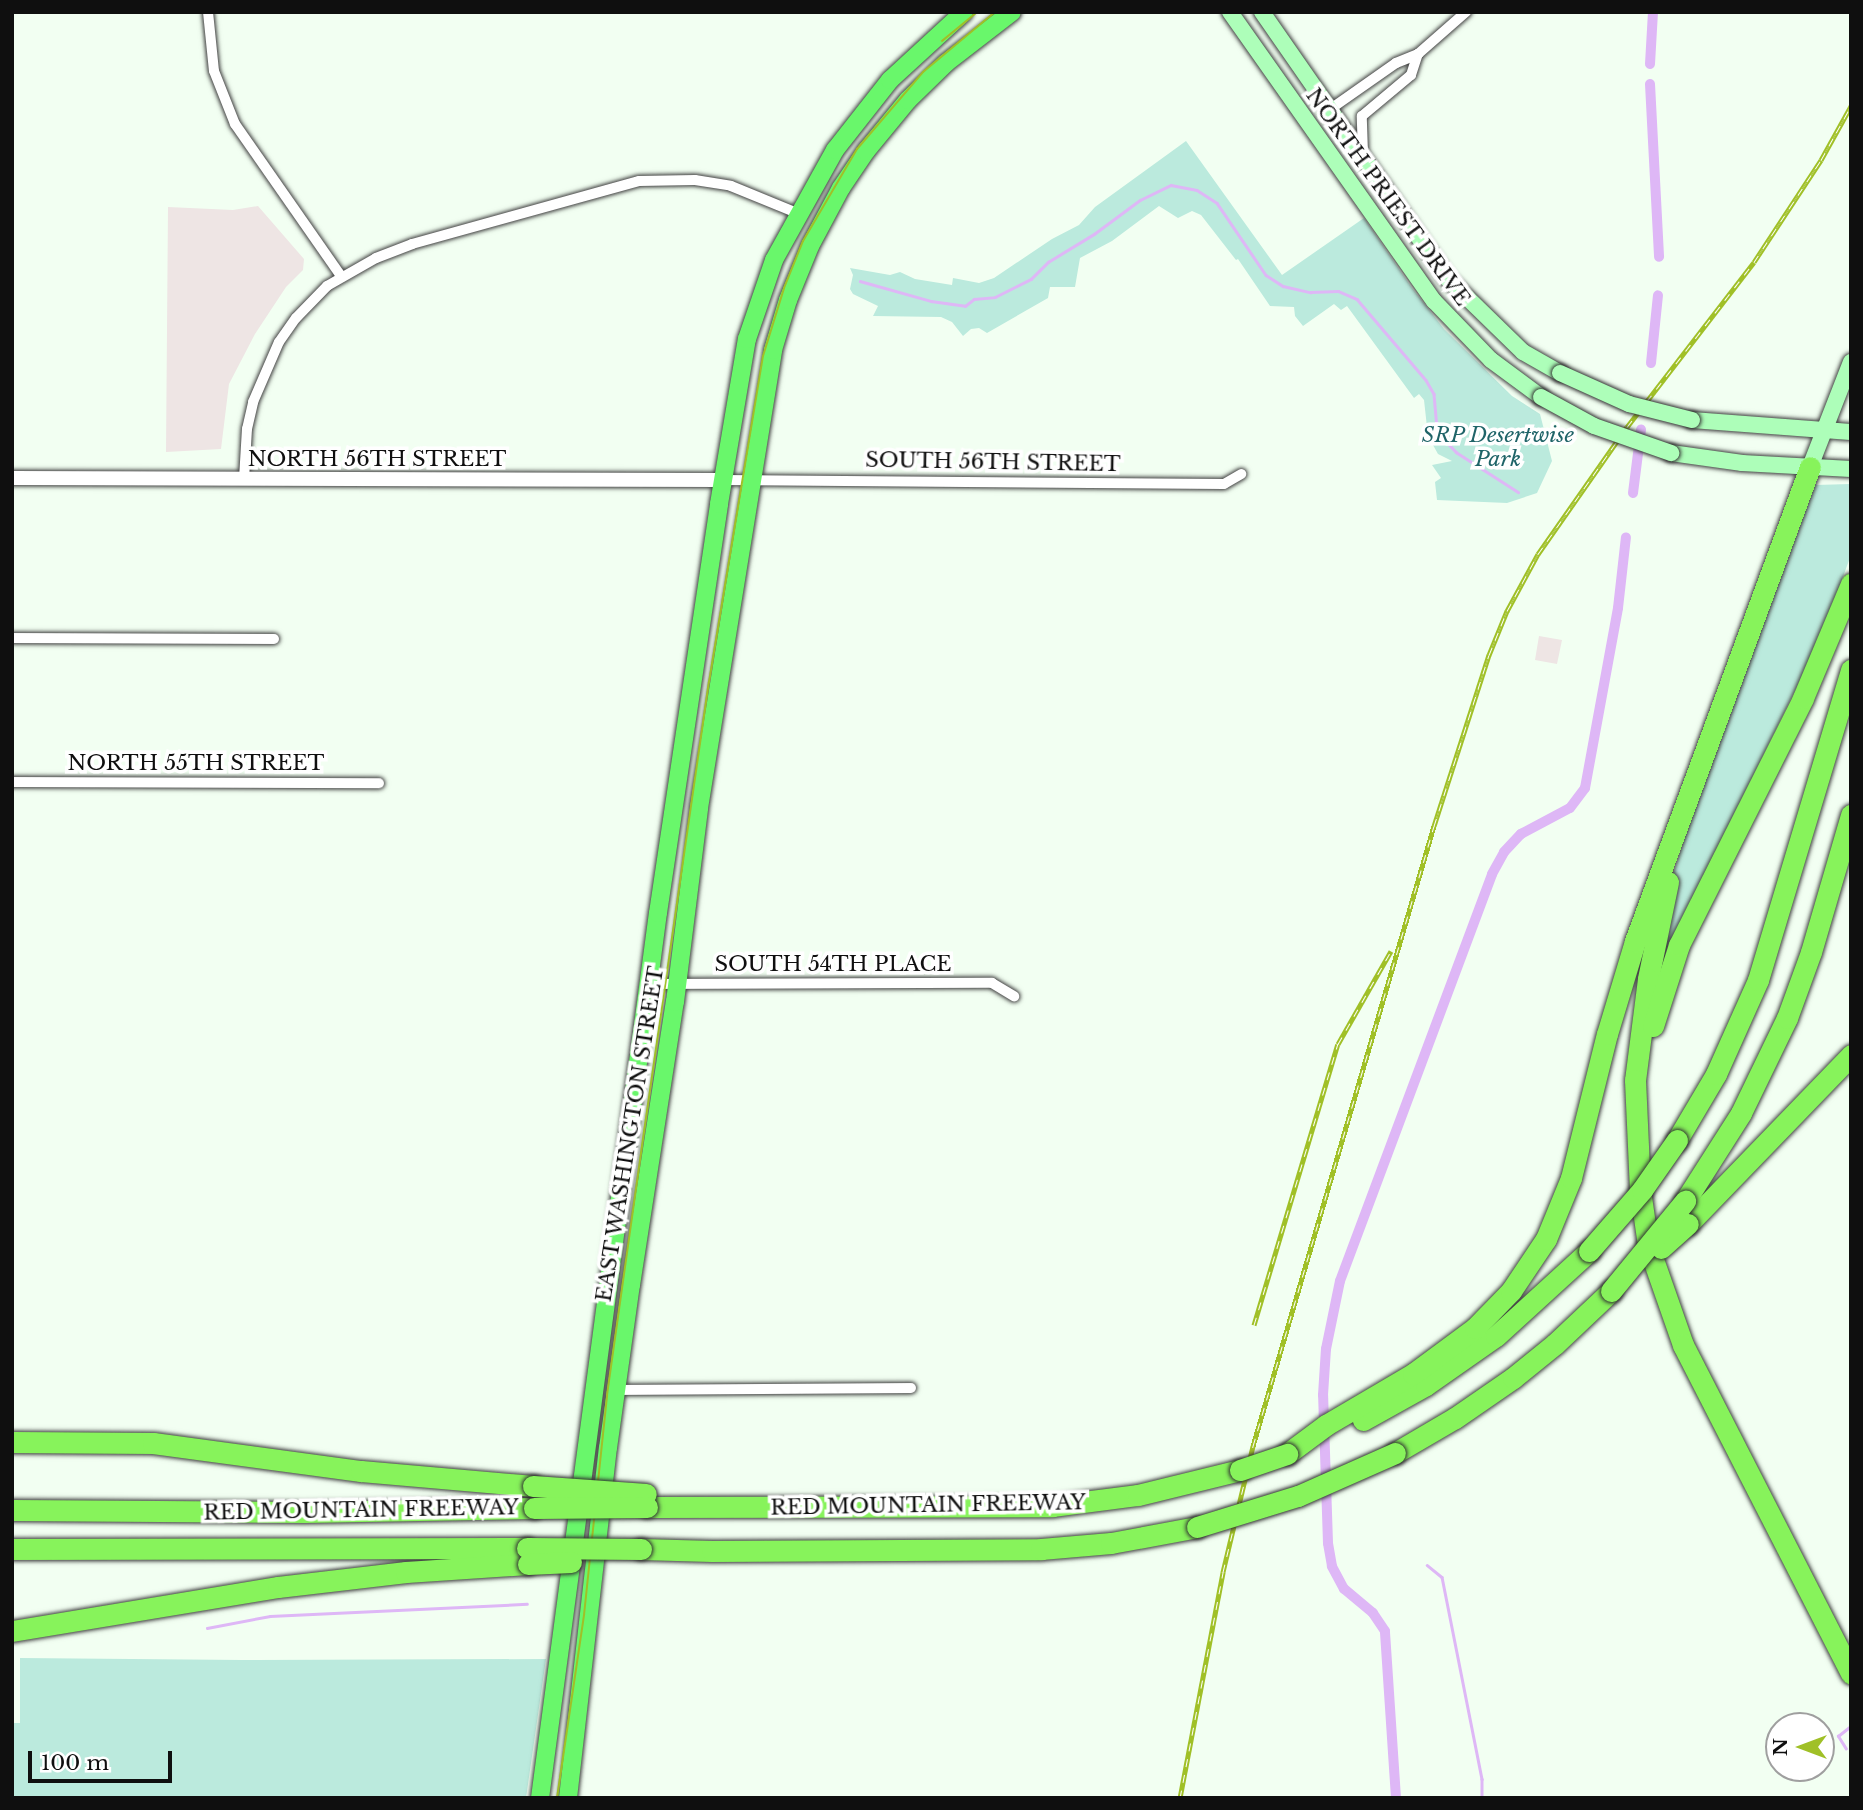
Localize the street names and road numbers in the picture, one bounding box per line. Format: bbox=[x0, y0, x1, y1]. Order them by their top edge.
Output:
street label: NORTH PRIEST DRIVE bbox=[1300, 83, 1476, 311]
street label: NORTH 56TH STREET bbox=[248, 446, 506, 472]
street label: SOUTH 56TH STREET bbox=[865, 447, 1121, 477]
street label: NORTH 55TH STREET bbox=[68, 750, 324, 776]
street label: SOUTH 54TH PLACE bbox=[714, 951, 952, 977]
street label: EAST WASHINGTON STREET bbox=[591, 964, 669, 1304]
street label: RED MOUNTAIN FREEWAY bbox=[770, 1490, 1086, 1520]
street label: RED MOUNTAIN FREEWAY bbox=[203, 1495, 519, 1525]

